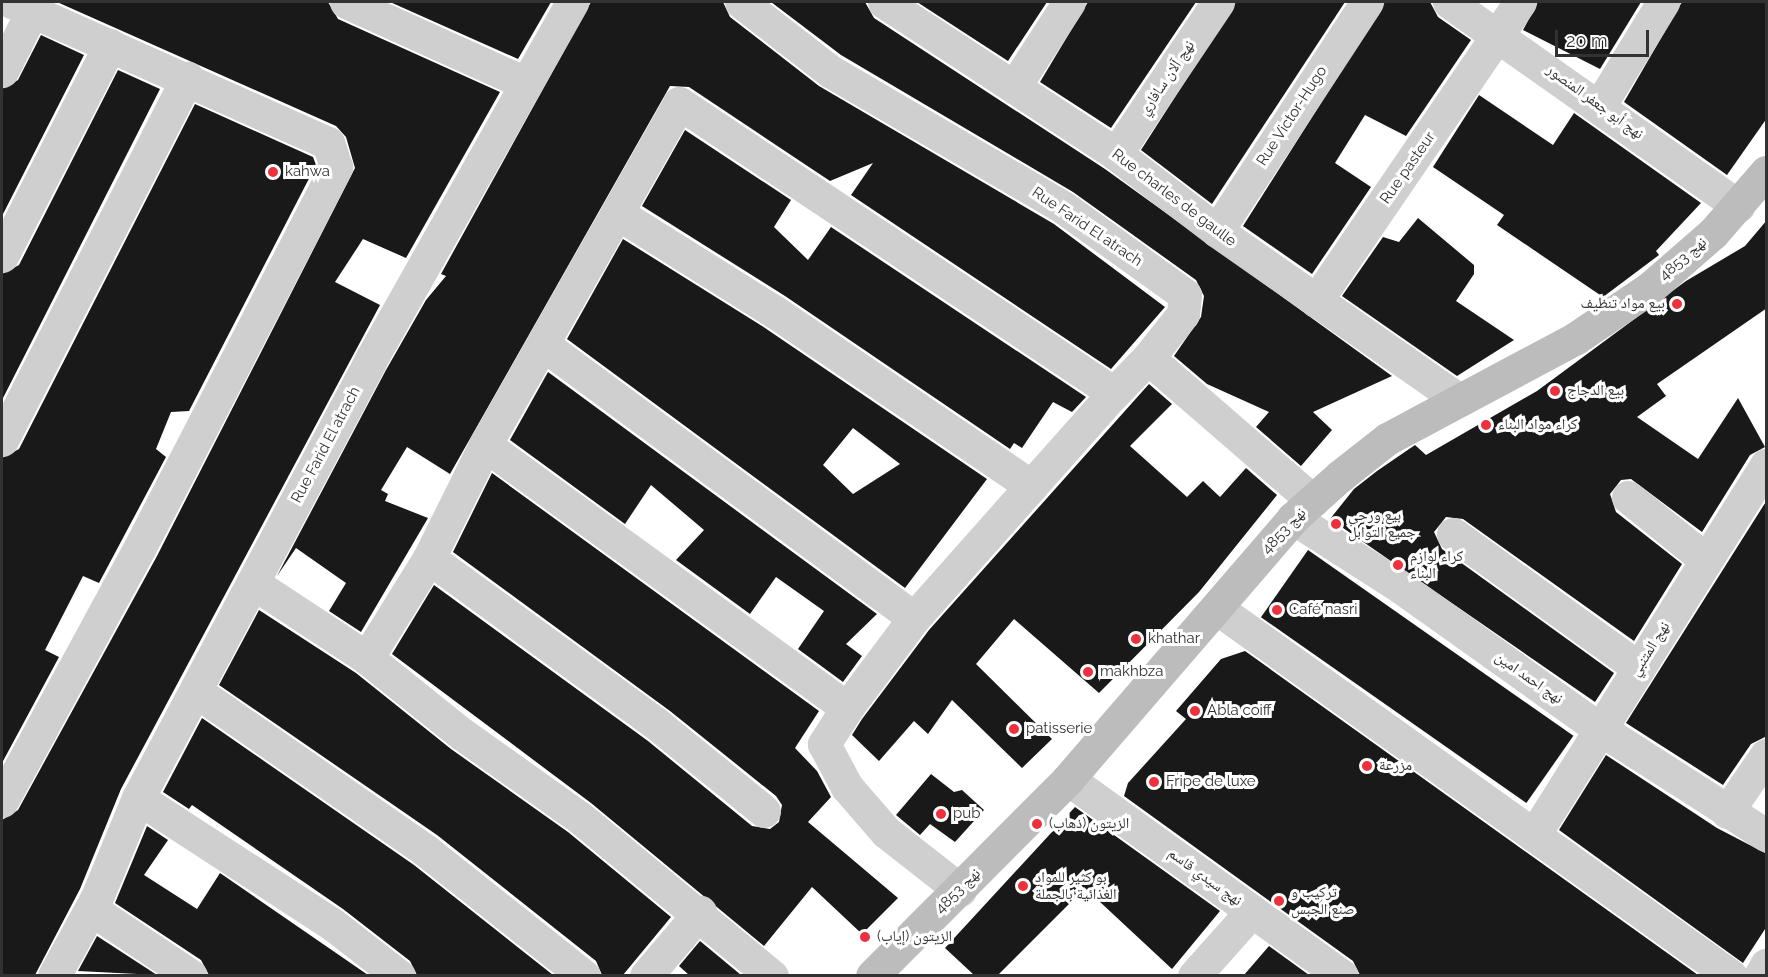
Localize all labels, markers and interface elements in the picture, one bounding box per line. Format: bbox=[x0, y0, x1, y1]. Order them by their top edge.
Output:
scale bar bbox=[1558, 18, 1652, 56]
text: 20 m bbox=[1566, 30, 1608, 51]
street label: نهج آلان سافاري bbox=[1135, 37, 1199, 119]
street label: نهج أبو جعفر المنصور bbox=[1543, 61, 1647, 143]
street label: Rue Victor-Hugo bbox=[1253, 62, 1331, 170]
street label: Rue pasteur bbox=[1377, 129, 1439, 207]
street label: Rue charles de gaulle bbox=[1108, 145, 1240, 251]
place label: kahwa bbox=[285, 163, 330, 181]
marker: kahwa bbox=[266, 165, 280, 179]
street label: Rue Farid El atrach bbox=[1028, 183, 1146, 271]
street label: نهج 4853 bbox=[1656, 234, 1710, 284]
place label: بيع مواد تنظيف bbox=[1580, 295, 1665, 313]
marker: بيع مواد تنظيف bbox=[1670, 297, 1684, 311]
place label: بيع الدجاج bbox=[1567, 382, 1624, 400]
street label: Rue Farid El atrach bbox=[288, 384, 364, 506]
marker: بيع الدجاج bbox=[1548, 384, 1562, 398]
place label: كراء مواد البناء bbox=[1498, 416, 1578, 434]
marker: كراء مواد البناء bbox=[1479, 418, 1493, 432]
street label: نهج 4853 bbox=[1258, 504, 1310, 558]
place label: بيع ورحي جميع التوابل bbox=[1348, 506, 1416, 541]
marker: بيع ورحي جميع التوابل bbox=[1329, 517, 1343, 531]
place label: كراء لوازم البناء bbox=[1410, 547, 1463, 582]
marker: كراء لوازم البناء bbox=[1391, 558, 1405, 572]
place label: Café nasri bbox=[1289, 601, 1357, 619]
marker: Café nasri bbox=[1270, 603, 1284, 617]
street label: نهج المتنبي bbox=[1626, 618, 1674, 680]
place label: khathar bbox=[1148, 630, 1200, 648]
marker: khathar bbox=[1129, 632, 1143, 646]
street label: نهج احمد امين bbox=[1492, 648, 1566, 708]
place label: makhbza bbox=[1100, 663, 1163, 681]
marker: makhbza bbox=[1081, 665, 1095, 679]
place label: Abla coiff bbox=[1207, 702, 1272, 720]
marker: Abla coiff bbox=[1188, 704, 1202, 718]
place label: patisserie bbox=[1026, 720, 1092, 738]
marker: patisserie bbox=[1007, 722, 1021, 736]
place label: مزرعة bbox=[1379, 757, 1412, 775]
marker: مزرعة bbox=[1360, 759, 1374, 773]
place label: Fripe de luxe bbox=[1166, 773, 1256, 791]
marker: Fripe de luxe bbox=[1147, 775, 1161, 789]
place label: pub bbox=[953, 805, 980, 823]
marker: pub bbox=[934, 807, 948, 821]
place label: الزيتون (ذهاب) bbox=[1049, 815, 1129, 833]
marker: الزيتون (ذهاب) bbox=[1030, 817, 1044, 831]
street label: نهج سيدي قاسم bbox=[1165, 844, 1245, 910]
street label: نهج 4853 bbox=[932, 865, 984, 917]
place label: بو كثير للمواد الغذائية بالجملة bbox=[1035, 868, 1117, 903]
marker: بو كثير للمواد الغذائية بالجملة bbox=[1016, 879, 1030, 893]
place label: تركيب و صنع الجبس bbox=[1291, 883, 1355, 918]
marker: تركيب و صنع الجبس bbox=[1272, 894, 1286, 908]
place label: الزيتون (إياب) bbox=[877, 928, 952, 946]
marker: الزيتون (إياب) bbox=[858, 930, 872, 944]

